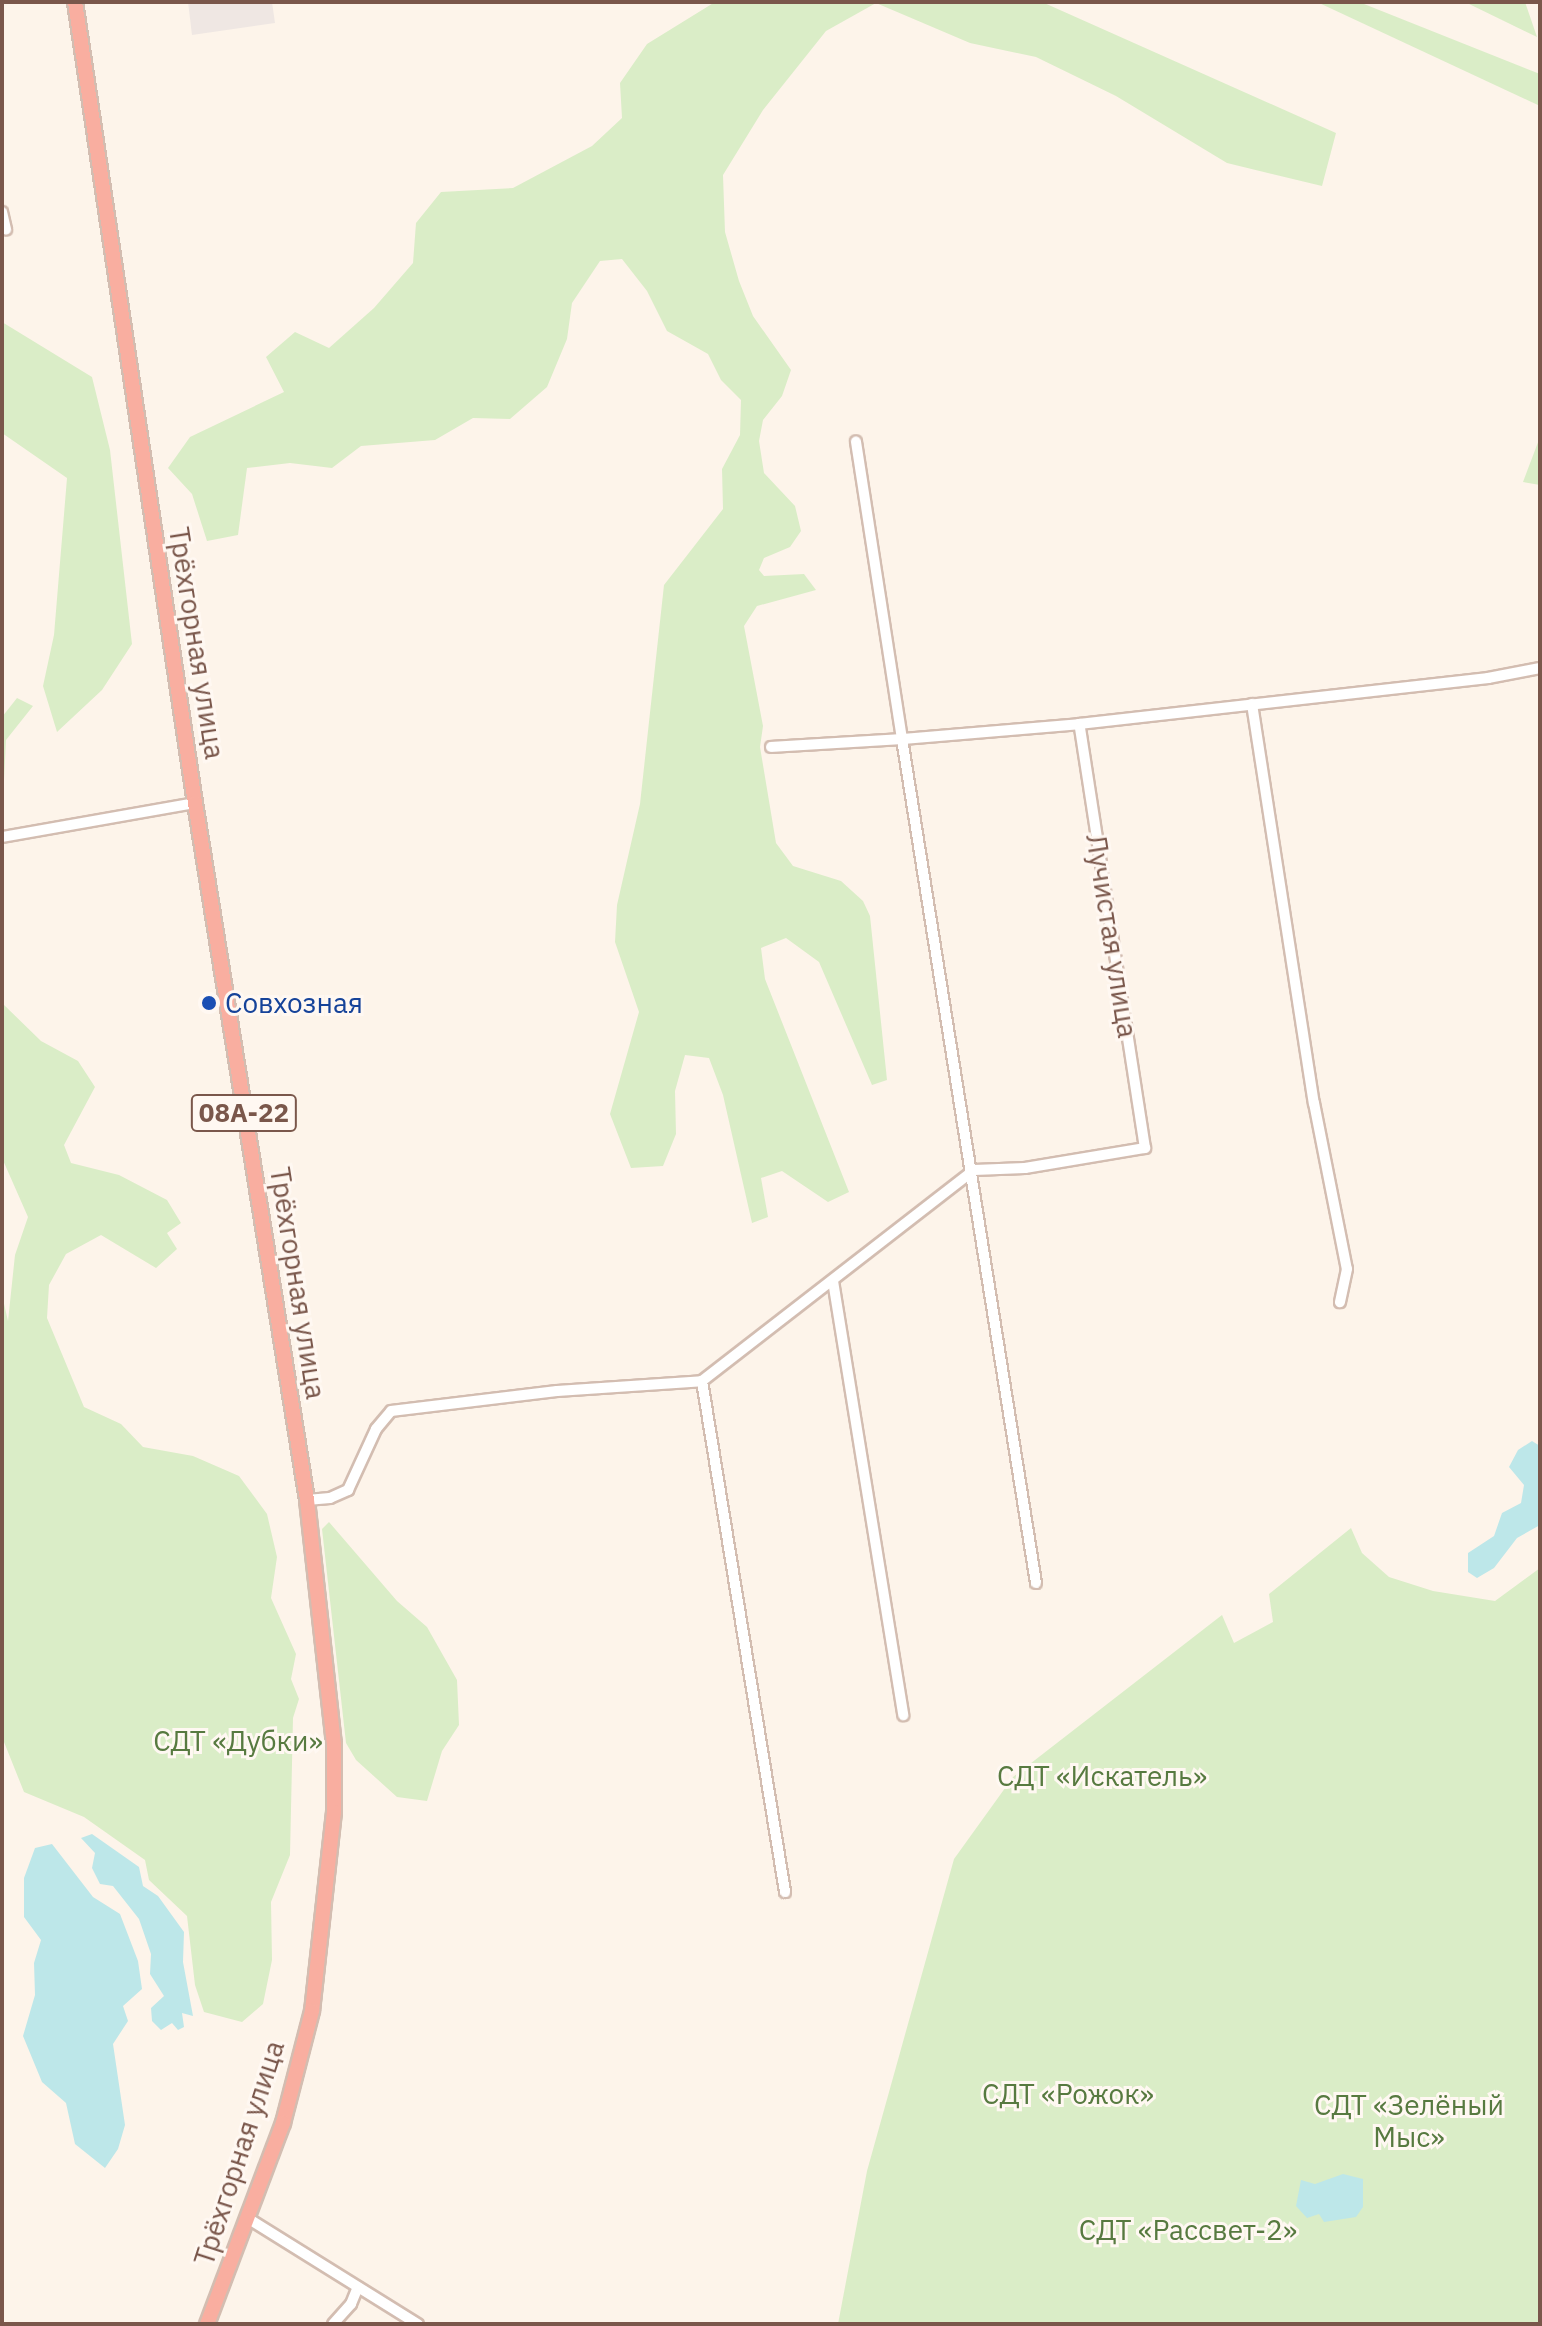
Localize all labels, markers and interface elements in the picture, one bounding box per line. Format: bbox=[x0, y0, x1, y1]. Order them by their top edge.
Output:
street label: Трёхгорная улица bbox=[162, 525, 232, 761]
street label: Лучистая улица bbox=[1079, 832, 1145, 1040]
place label: Совхозная bbox=[225, 986, 363, 1020]
marker: Совхозная bbox=[200, 994, 218, 1012]
road number: 08А-22 bbox=[190, 1091, 298, 1135]
street label: Трёхгорная улица bbox=[263, 1165, 333, 1401]
park label: СДТ «Дубки» bbox=[153, 1724, 323, 1758]
park label: СДТ «Искатель» bbox=[997, 1759, 1207, 1793]
street label: Трёхгорная улица bbox=[187, 2036, 291, 2270]
park label: СДТ «Рожок» bbox=[982, 2077, 1154, 2111]
park label: СДТ «Зелёный Мыс» bbox=[1314, 2088, 1504, 2154]
park label: СДТ «Рассвет-2» bbox=[1079, 2213, 1297, 2247]

